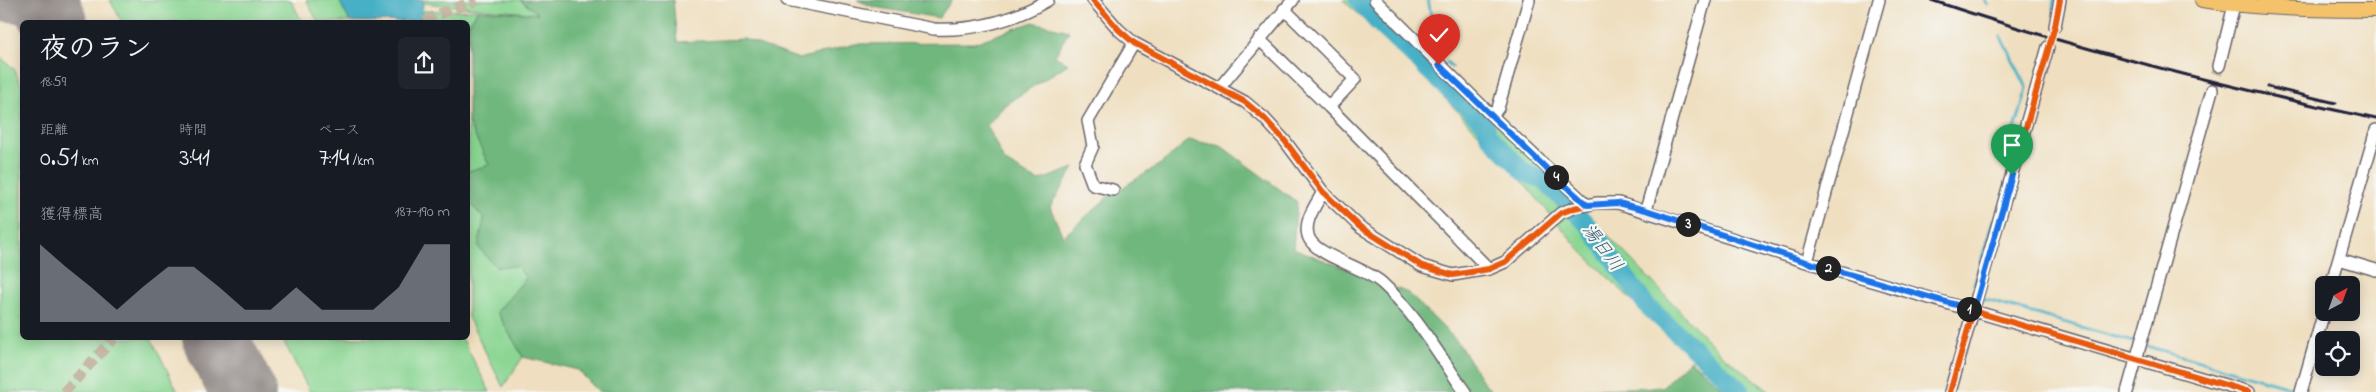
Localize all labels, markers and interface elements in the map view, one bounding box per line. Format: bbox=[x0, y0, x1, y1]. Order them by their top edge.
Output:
pin bbox=[1418, 14, 1460, 65]
icon: check bbox=[1425, 21, 1453, 49]
text: 夜のラン bbox=[40, 30, 152, 71]
button: share bbox=[398, 37, 450, 89]
text: 18:59 bbox=[40, 70, 66, 94]
text: 距離 bbox=[40, 120, 68, 141]
text: 時間 bbox=[179, 120, 207, 141]
text: ペース bbox=[319, 120, 360, 141]
pin bbox=[1991, 124, 2033, 175]
icon: arrive bbox=[1998, 131, 2026, 159]
text: 0.51 bbox=[40, 141, 78, 177]
text: 3:41 bbox=[179, 141, 210, 177]
text: 7:14 bbox=[319, 141, 349, 177]
text: km bbox=[78, 151, 99, 172]
text: /km bbox=[349, 151, 374, 172]
pin: 4 bbox=[1544, 164, 1568, 190]
text: 4 bbox=[1554, 167, 1559, 188]
text: 187–190 m bbox=[394, 200, 450, 224]
text: 獲得標高 bbox=[40, 203, 104, 227]
pin: 3 bbox=[1676, 212, 1700, 236]
text: 3 bbox=[1686, 214, 1691, 235]
water label: 湯日川 bbox=[1575, 219, 1628, 278]
pin: 2 bbox=[1816, 256, 1840, 280]
text: 2 bbox=[1825, 258, 1832, 279]
north arrow bbox=[2315, 276, 2360, 321]
map controls bbox=[2315, 276, 2360, 376]
pin: 1 bbox=[1956, 296, 1982, 322]
text: 1 bbox=[1967, 299, 1972, 320]
button: locate bbox=[2315, 331, 2360, 376]

